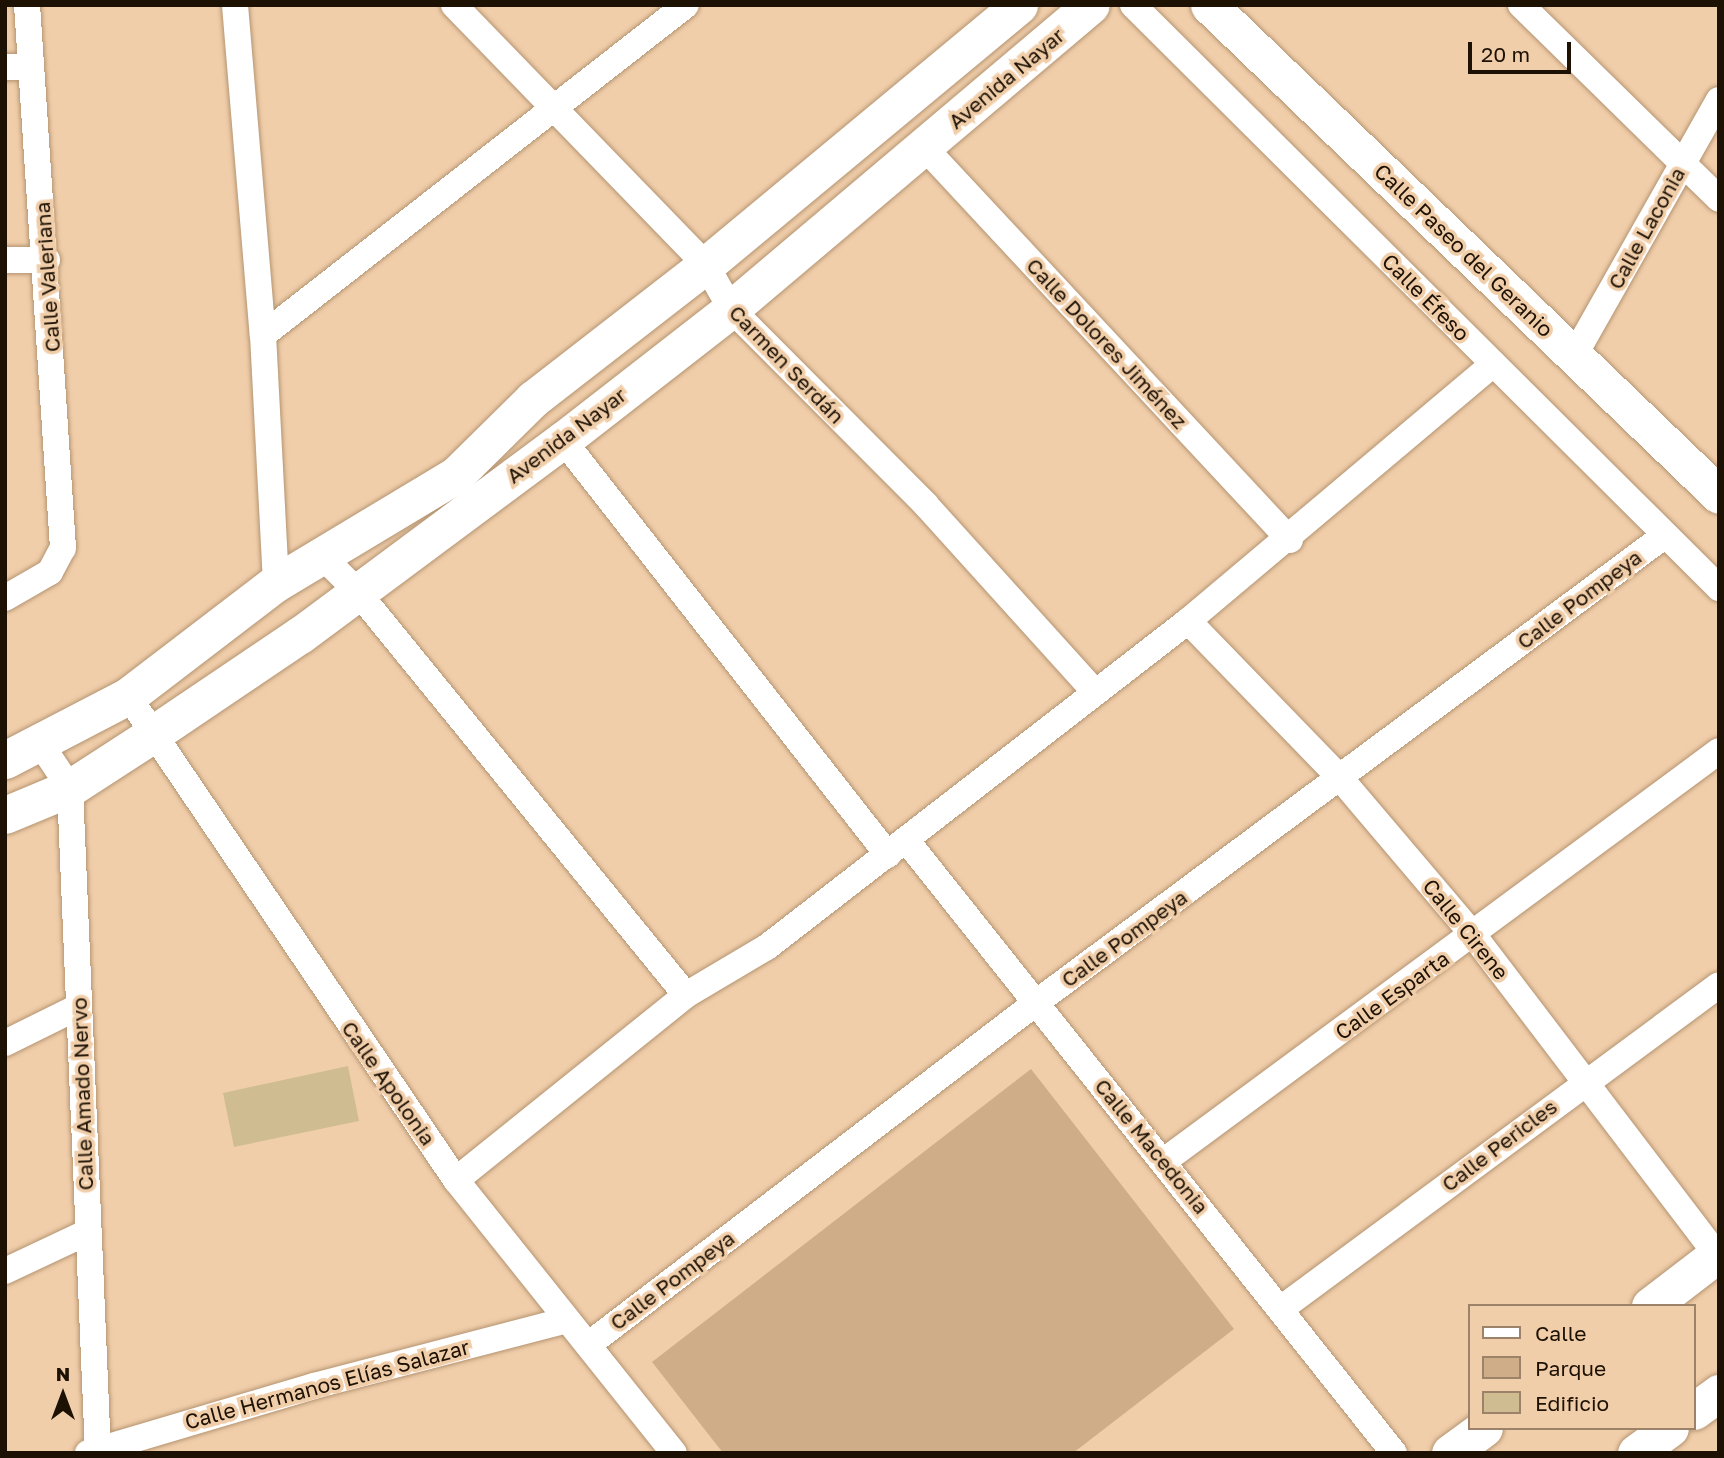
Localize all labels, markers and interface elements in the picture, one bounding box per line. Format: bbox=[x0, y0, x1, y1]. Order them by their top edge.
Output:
street label: Avenida Nayar bbox=[943, 22, 1069, 134]
scale bar bbox=[1472, 28, 1575, 72]
text: 20 m bbox=[1481, 41, 1530, 67]
street label: Calle Paseo del Geranio bbox=[1369, 158, 1559, 342]
street label: Calle Laconia bbox=[1602, 163, 1690, 293]
street label: Calle Valeriana bbox=[29, 201, 65, 353]
street label: Calle Éfeso bbox=[1377, 248, 1475, 346]
street label: Calle Dolores Jiménez bbox=[1022, 253, 1192, 433]
street label: Carmen Serdán bbox=[724, 300, 850, 428]
street label: Avenida Nayar bbox=[501, 382, 631, 488]
street label: Calle Pompeya bbox=[1512, 544, 1646, 654]
street label: Calle Cirene bbox=[1418, 874, 1514, 984]
street label: Calle Pompeya bbox=[1056, 884, 1192, 992]
street label: Calle Esparta bbox=[1330, 945, 1454, 1045]
street label: Calle Amado Nervo bbox=[66, 997, 98, 1191]
street label: Calle Apolonia bbox=[337, 1016, 441, 1150]
street label: Calle Macedonia bbox=[1090, 1073, 1214, 1219]
street label: Calle Pericles bbox=[1436, 1094, 1562, 1196]
street label: Calle Pompeya bbox=[605, 1225, 739, 1335]
legend bbox=[1468, 1304, 1696, 1430]
text: Calle bbox=[1535, 1320, 1587, 1346]
street label: Calle Hermanos Elías Salazar bbox=[182, 1334, 472, 1434]
text: Parque bbox=[1535, 1355, 1606, 1381]
north arrow bbox=[28, 1360, 98, 1430]
text: N bbox=[56, 1362, 70, 1385]
text: Edificio bbox=[1535, 1390, 1609, 1416]

